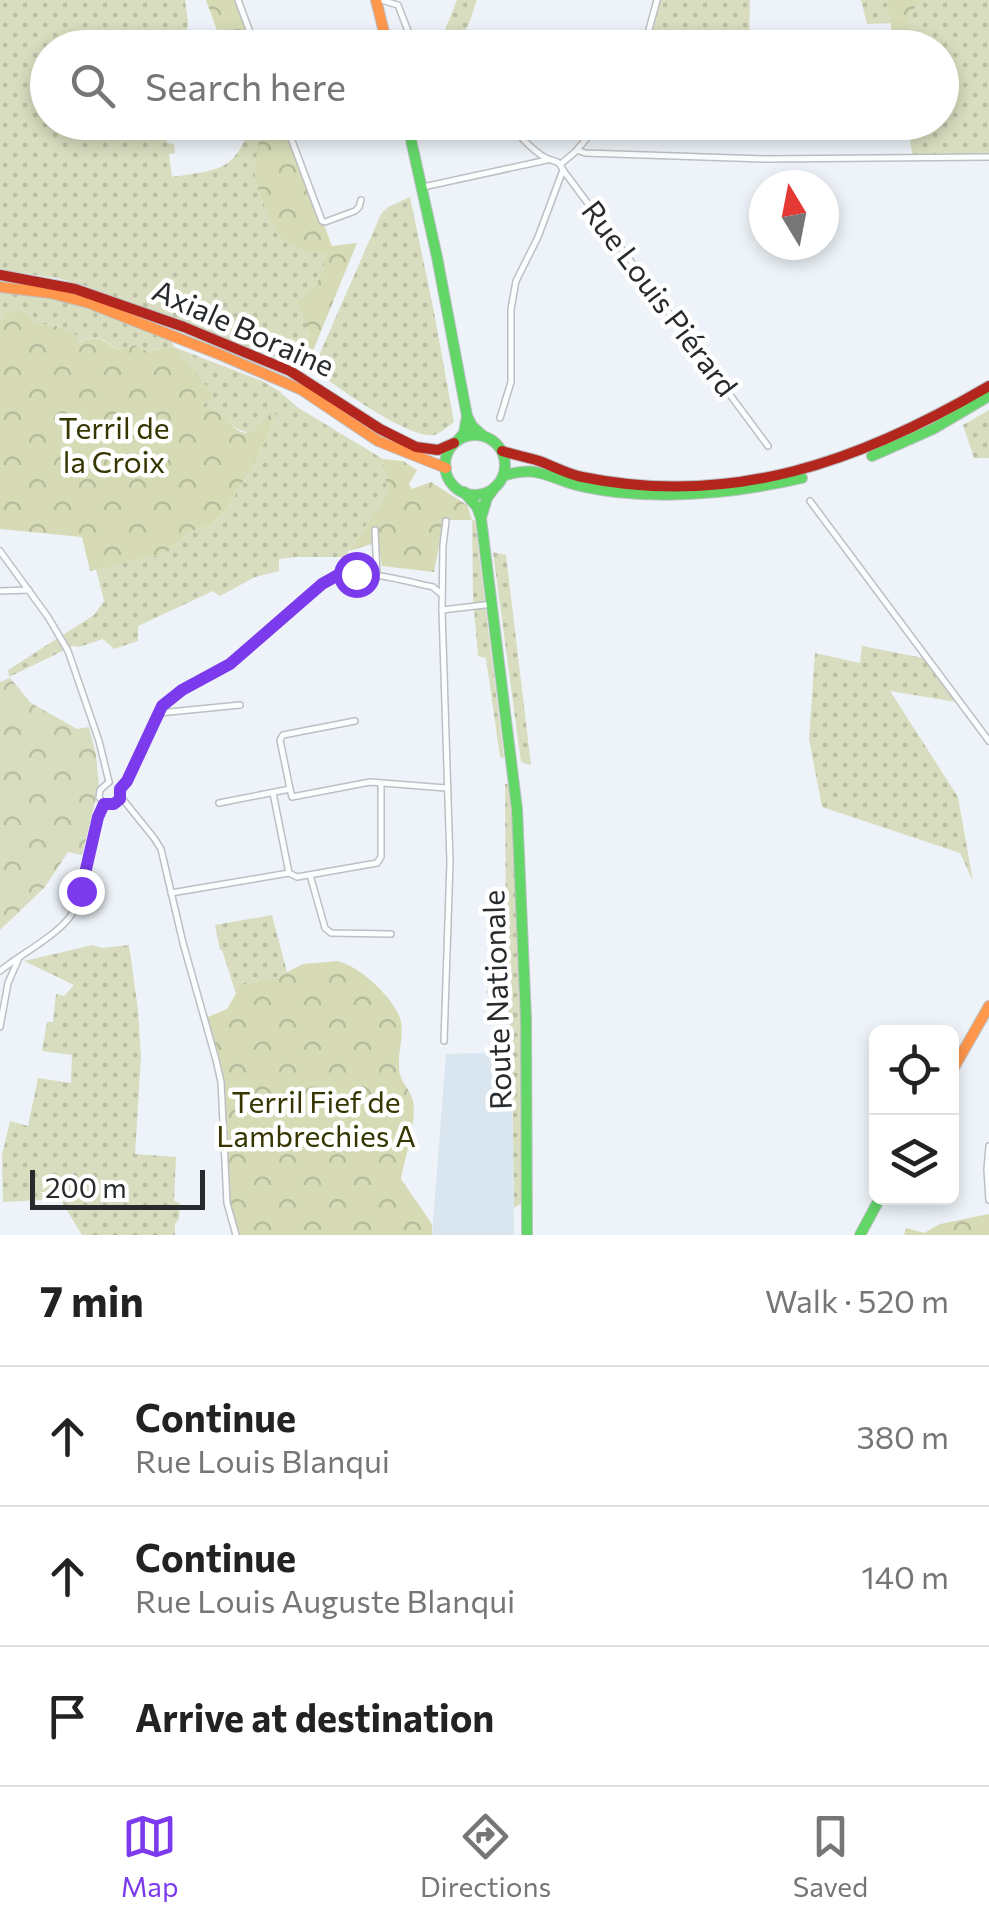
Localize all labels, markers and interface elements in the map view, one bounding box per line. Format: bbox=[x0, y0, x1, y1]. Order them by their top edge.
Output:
search box bbox=[30, 30, 959, 140]
icon: search bbox=[65, 58, 120, 113]
text: Search here bbox=[145, 62, 346, 109]
north arrow bbox=[749, 170, 839, 260]
street label: Rue Louis Piérard bbox=[575, 192, 747, 403]
street label: Axiale Boraine bbox=[148, 270, 340, 383]
park label: Terril de la Croix bbox=[59, 408, 169, 479]
route start bbox=[334, 552, 380, 598]
route end bbox=[59, 869, 105, 915]
street label: Route Nationale bbox=[473, 889, 518, 1111]
map controls bbox=[869, 1025, 959, 1205]
button: locate bbox=[869, 1025, 959, 1115]
park label: Terril Fief de Lambrechies A bbox=[216, 1082, 416, 1153]
button: layers bbox=[869, 1115, 959, 1205]
scale bar bbox=[30, 1165, 205, 1210]
text: 200 m bbox=[45, 1170, 127, 1204]
text: 7 min bbox=[40, 1274, 144, 1326]
text: Walk · 520 m bbox=[765, 1280, 949, 1320]
text: Continue bbox=[135, 1393, 296, 1440]
icon: ahead bbox=[40, 1409, 95, 1464]
text: 380 m bbox=[856, 1416, 949, 1456]
text: Rue Louis Blanqui bbox=[135, 1440, 390, 1480]
text: Continue bbox=[135, 1533, 296, 1580]
icon: ahead bbox=[40, 1549, 95, 1604]
text: 140 m bbox=[861, 1556, 949, 1596]
text: Rue Louis Auguste Blanqui bbox=[135, 1580, 515, 1620]
icon: arrive bbox=[40, 1689, 95, 1744]
text: Arrive at destination bbox=[135, 1693, 494, 1740]
tab: Map bbox=[121, 1809, 178, 1903]
tab: Directions bbox=[420, 1809, 551, 1903]
tab: Saved bbox=[793, 1809, 868, 1903]

